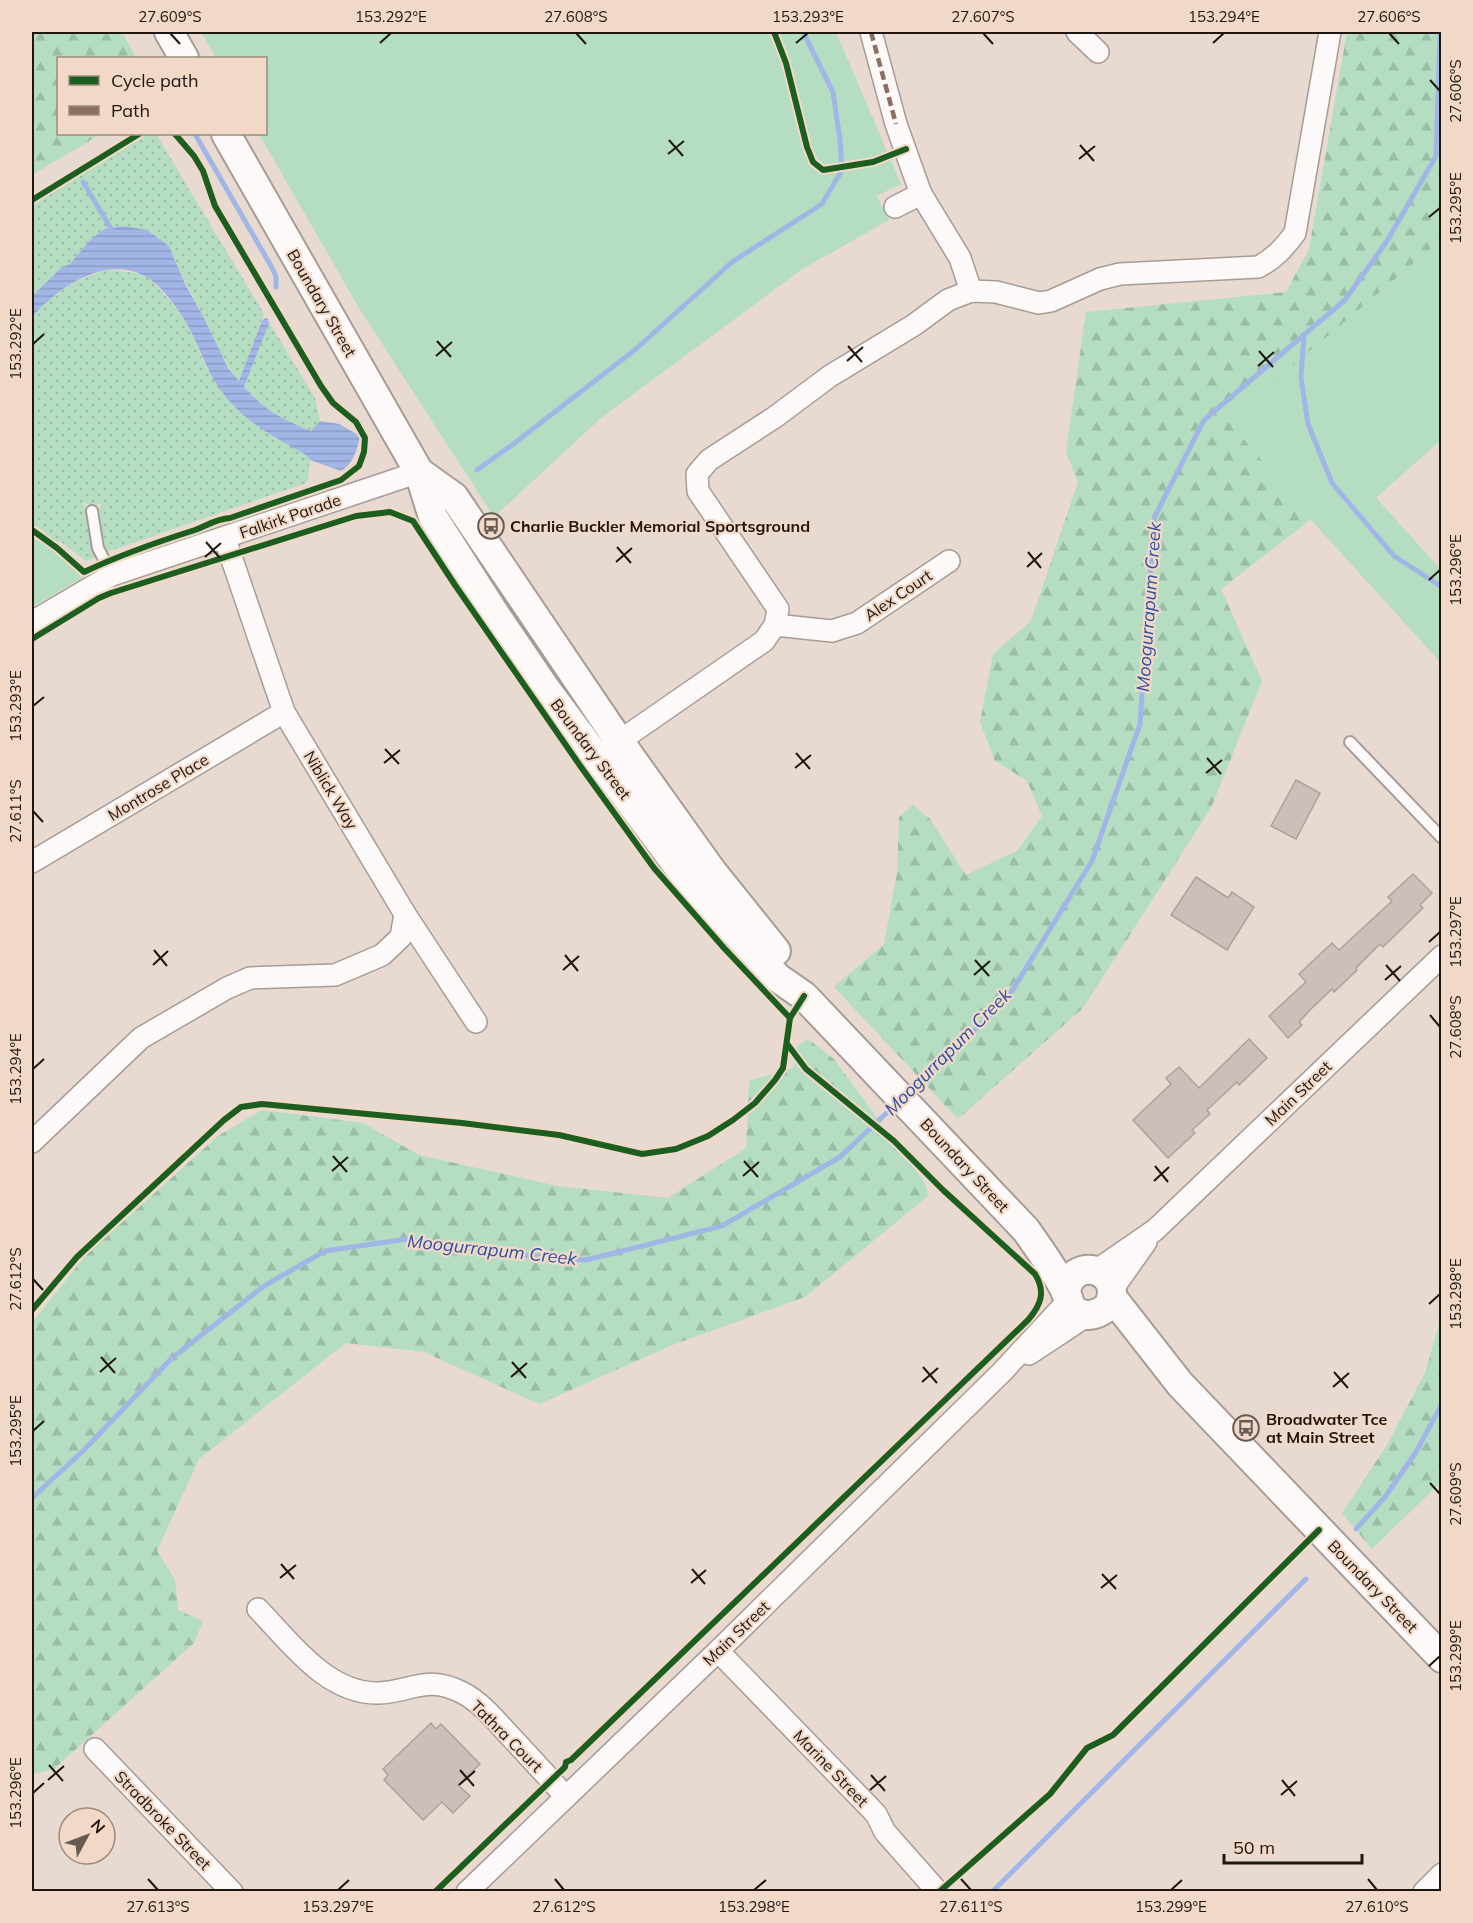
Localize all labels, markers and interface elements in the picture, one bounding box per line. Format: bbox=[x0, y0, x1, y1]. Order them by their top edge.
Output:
text: 27.609°S bbox=[138, 7, 202, 26]
text: 153.292°E bbox=[355, 7, 427, 26]
text: 27.608°S bbox=[544, 7, 608, 26]
text: 153.293°E bbox=[772, 7, 844, 26]
text: 27.607°S bbox=[951, 7, 1015, 26]
text: 153.294°E bbox=[1188, 7, 1260, 26]
text: 27.606°S bbox=[1357, 7, 1421, 26]
legend bbox=[57, 57, 267, 135]
text: 27.606°S bbox=[1446, 59, 1465, 123]
text: Cycle path bbox=[111, 69, 198, 92]
text: Path bbox=[111, 99, 150, 122]
text: 153.295°E bbox=[1446, 172, 1465, 244]
street label: Boundary Street bbox=[283, 246, 361, 361]
text: 153.292°E bbox=[6, 308, 25, 380]
street label: Falkirk Parade bbox=[237, 489, 343, 543]
bus stop icon: Charlie Buckler Memorial Sportsground bbox=[476, 511, 506, 541]
place label: Charlie Buckler Memorial Sportsground bbox=[510, 516, 810, 536]
water label: Moogurrapum Creek bbox=[1131, 521, 1166, 693]
text: 153.296°E bbox=[1446, 534, 1465, 606]
street label: Alex Court bbox=[860, 565, 936, 625]
text: 153.293°E bbox=[6, 670, 25, 742]
street label: Boundary Street bbox=[547, 695, 636, 804]
street label: Niblick Way bbox=[300, 747, 363, 833]
street label: Montrose Place bbox=[104, 749, 212, 825]
text: 27.611°S bbox=[6, 779, 25, 843]
text: 153.297°E bbox=[1446, 896, 1465, 968]
water label: Moogurrapum Creek bbox=[879, 983, 1016, 1120]
text: 27.608°S bbox=[1446, 995, 1465, 1059]
text: 153.294°E bbox=[6, 1033, 25, 1105]
street label: Main Street bbox=[1261, 1056, 1336, 1130]
street label: Boundary Street bbox=[916, 1114, 1014, 1216]
water label: Moogurrapum Creek bbox=[406, 1229, 579, 1270]
text: 27.612°S bbox=[6, 1247, 25, 1311]
text: 153.298°E bbox=[1446, 1258, 1465, 1330]
text: 153.295°E bbox=[6, 1395, 25, 1467]
place label: Broadwater Tce at Main Street bbox=[1266, 1409, 1387, 1447]
bus stop icon: Broadwater Tce at Main Street bbox=[1231, 1413, 1261, 1443]
text: 27.609°S bbox=[1446, 1462, 1465, 1526]
street label: Boundary Street bbox=[1324, 1536, 1423, 1637]
street label: Main Street bbox=[699, 1596, 774, 1670]
text: 153.299°E bbox=[1446, 1620, 1465, 1692]
street label: Tathra Court bbox=[467, 1696, 547, 1776]
street label: Marine Street bbox=[789, 1725, 873, 1811]
text: 153.296°E bbox=[6, 1757, 25, 1829]
street label: Stradbroke Street bbox=[111, 1766, 216, 1874]
north arrow bbox=[57, 1806, 117, 1866]
text: N bbox=[87, 1815, 110, 1837]
scale bar bbox=[1224, 1827, 1362, 1865]
text: 50 m bbox=[1233, 1836, 1275, 1859]
text: 27.613°S bbox=[126, 1897, 190, 1916]
text: 153.297°E bbox=[302, 1897, 374, 1916]
text: 27.612°S bbox=[532, 1897, 596, 1916]
text: 153.298°E bbox=[718, 1897, 790, 1916]
text: 27.611°S bbox=[939, 1897, 1003, 1916]
text: 153.299°E bbox=[1135, 1897, 1207, 1916]
text: 27.610°S bbox=[1345, 1897, 1409, 1916]

